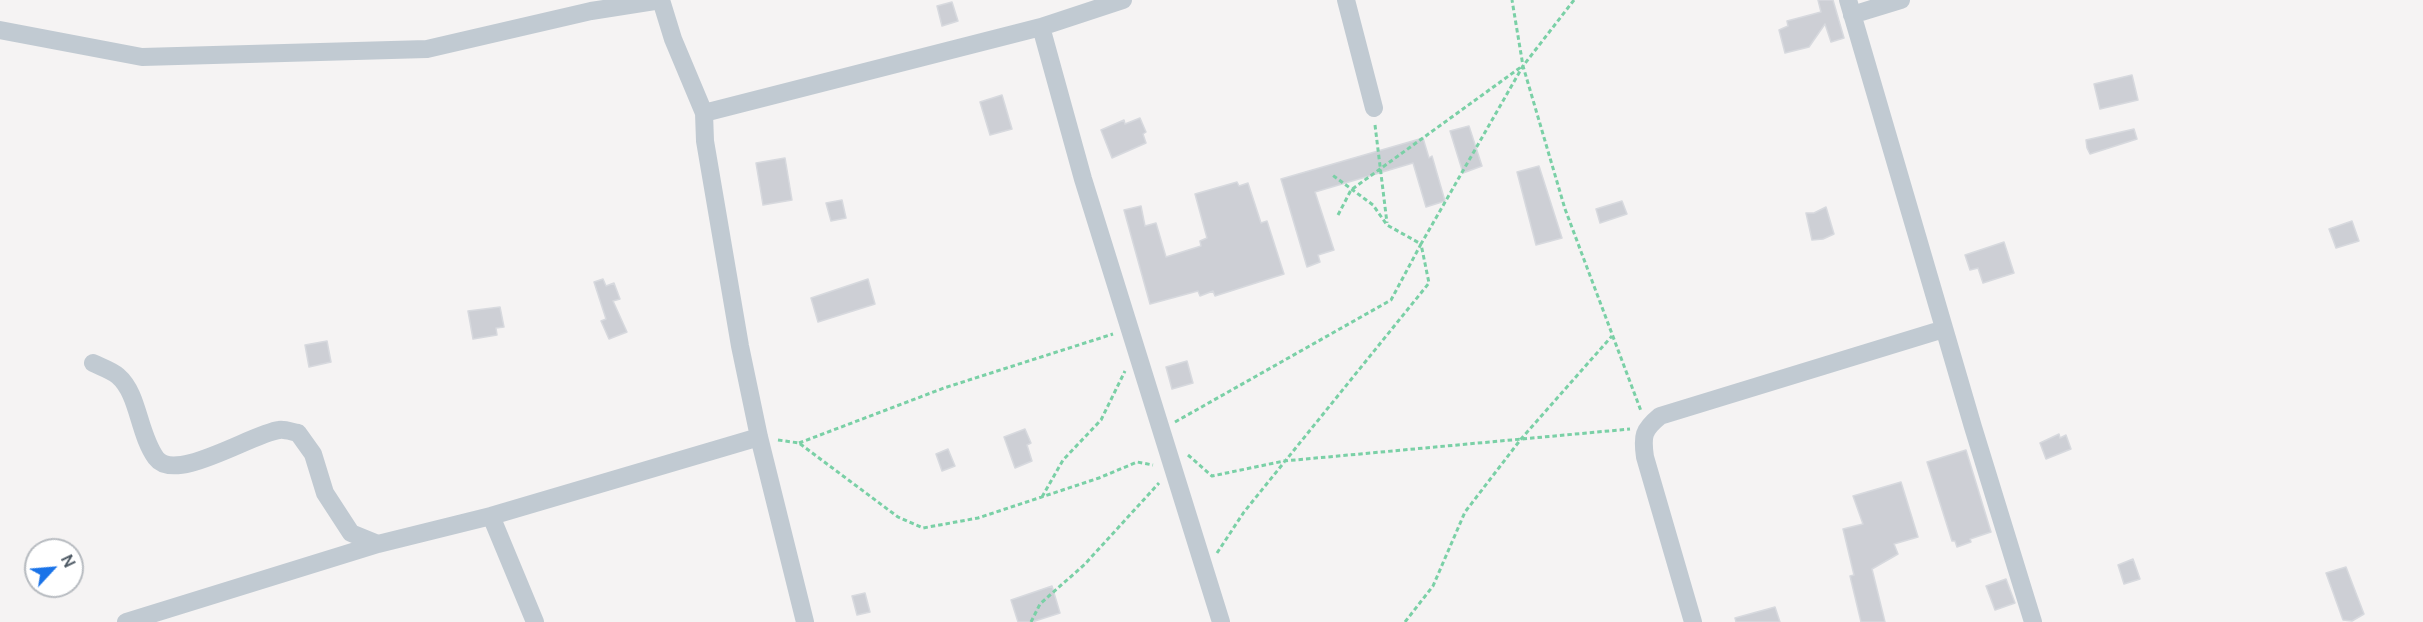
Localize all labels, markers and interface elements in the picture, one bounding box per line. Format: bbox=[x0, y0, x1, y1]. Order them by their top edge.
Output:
north arrow bbox=[24, 538, 84, 598]
text: N bbox=[56, 551, 81, 571]

